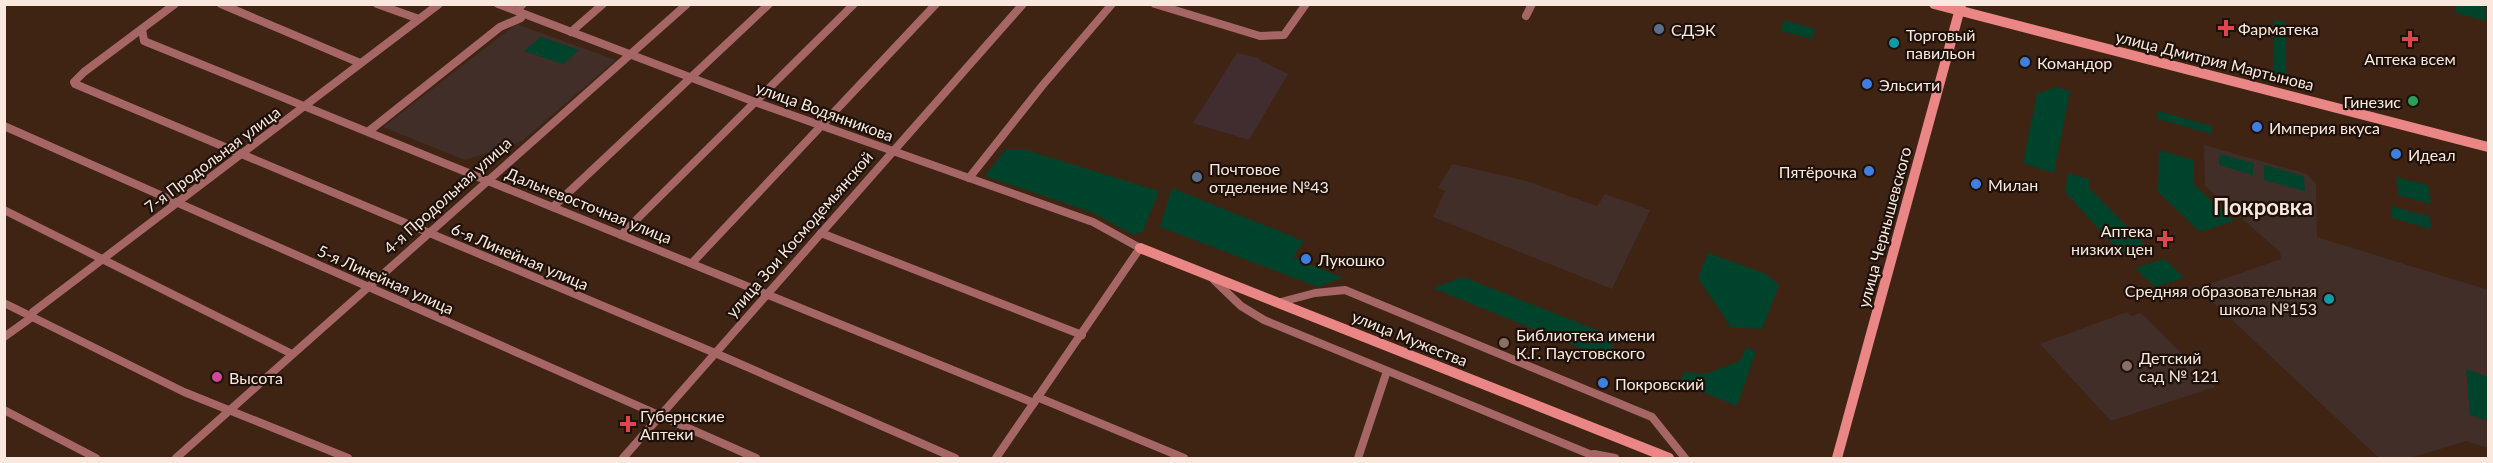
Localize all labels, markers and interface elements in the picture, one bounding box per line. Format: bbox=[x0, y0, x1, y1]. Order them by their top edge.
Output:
place label: Фарматека bbox=[2238, 19, 2319, 38]
place label: СДЭК bbox=[1671, 20, 1716, 39]
marker: Фарматека bbox=[2219, 21, 2233, 35]
marker: СДЭК bbox=[1652, 22, 1666, 36]
place label: Торговый павильон bbox=[1906, 25, 1976, 62]
street label: улица Дмитрия Мартынова bbox=[2114, 26, 2316, 94]
marker: Аптека всем bbox=[2403, 32, 2417, 46]
marker: Торговый павильон bbox=[1887, 36, 1901, 50]
place label: Аптека всем bbox=[2364, 49, 2456, 68]
place label: Командор bbox=[2037, 53, 2112, 72]
marker: Командор bbox=[2018, 55, 2032, 69]
place label: Эльсити bbox=[1879, 75, 1940, 94]
street label: улица Водянникова bbox=[754, 77, 896, 145]
marker: Эльсити bbox=[1860, 77, 1874, 91]
place label: Гинезис bbox=[2344, 92, 2401, 111]
marker: Гинезис bbox=[2406, 94, 2420, 108]
street label: 7-я Продольная улица bbox=[140, 102, 284, 216]
place label: Империя вкуса bbox=[2269, 118, 2380, 137]
marker: Империя вкуса bbox=[2250, 120, 2264, 134]
street label: 4-я Продольная улица bbox=[379, 133, 515, 257]
street label: улица Чернышевского bbox=[1853, 145, 1915, 309]
place label: Идеал bbox=[2408, 145, 2456, 164]
street label: улица Зои Космодемьянской bbox=[722, 147, 876, 321]
marker: Идеал bbox=[2389, 147, 2403, 161]
place label: Почтовое отделение №43 bbox=[1209, 159, 1329, 196]
place label: Пятёрочка bbox=[1779, 162, 1857, 181]
street label: Дальневосточная улица bbox=[503, 163, 675, 247]
marker: Пятёрочка bbox=[1862, 164, 1876, 178]
marker: Почтовое отделение №43 bbox=[1190, 170, 1204, 184]
place label: Милан bbox=[1988, 175, 2038, 194]
marker: Милан bbox=[1969, 177, 1983, 191]
district label: Покровка bbox=[2213, 193, 2313, 220]
street label: 6-я Линейная улица bbox=[449, 218, 591, 294]
place label: Аптека низких цен bbox=[2071, 221, 2153, 258]
marker: Аптека низких цен bbox=[2158, 232, 2172, 246]
street label: 5-я Линейная улица bbox=[315, 240, 457, 318]
place label: Лукошко bbox=[1317, 250, 1385, 269]
marker: Лукошко bbox=[1299, 252, 1313, 266]
place label: Средняя образовательная школа №153 bbox=[2125, 281, 2317, 318]
marker: Средняя образовательная школа №153 bbox=[2322, 292, 2336, 306]
street label: улица Мужества bbox=[1349, 306, 1471, 370]
place label: Библиотека имени К.Г. Паустовского bbox=[1516, 325, 1655, 362]
marker: Библиотека имени К.Г. Паустовского bbox=[1497, 336, 1511, 350]
place label: Детский сад № 121 bbox=[2139, 348, 2219, 385]
marker: Детский сад № 121 bbox=[2120, 359, 2134, 373]
place label: Высота bbox=[229, 368, 283, 387]
marker: Высота bbox=[210, 370, 224, 384]
place label: Покровский bbox=[1615, 374, 1704, 393]
marker: Покровский bbox=[1596, 376, 1610, 390]
place label: Губернские Аптеки bbox=[640, 406, 725, 443]
marker: Губернские Аптеки bbox=[621, 417, 635, 431]

